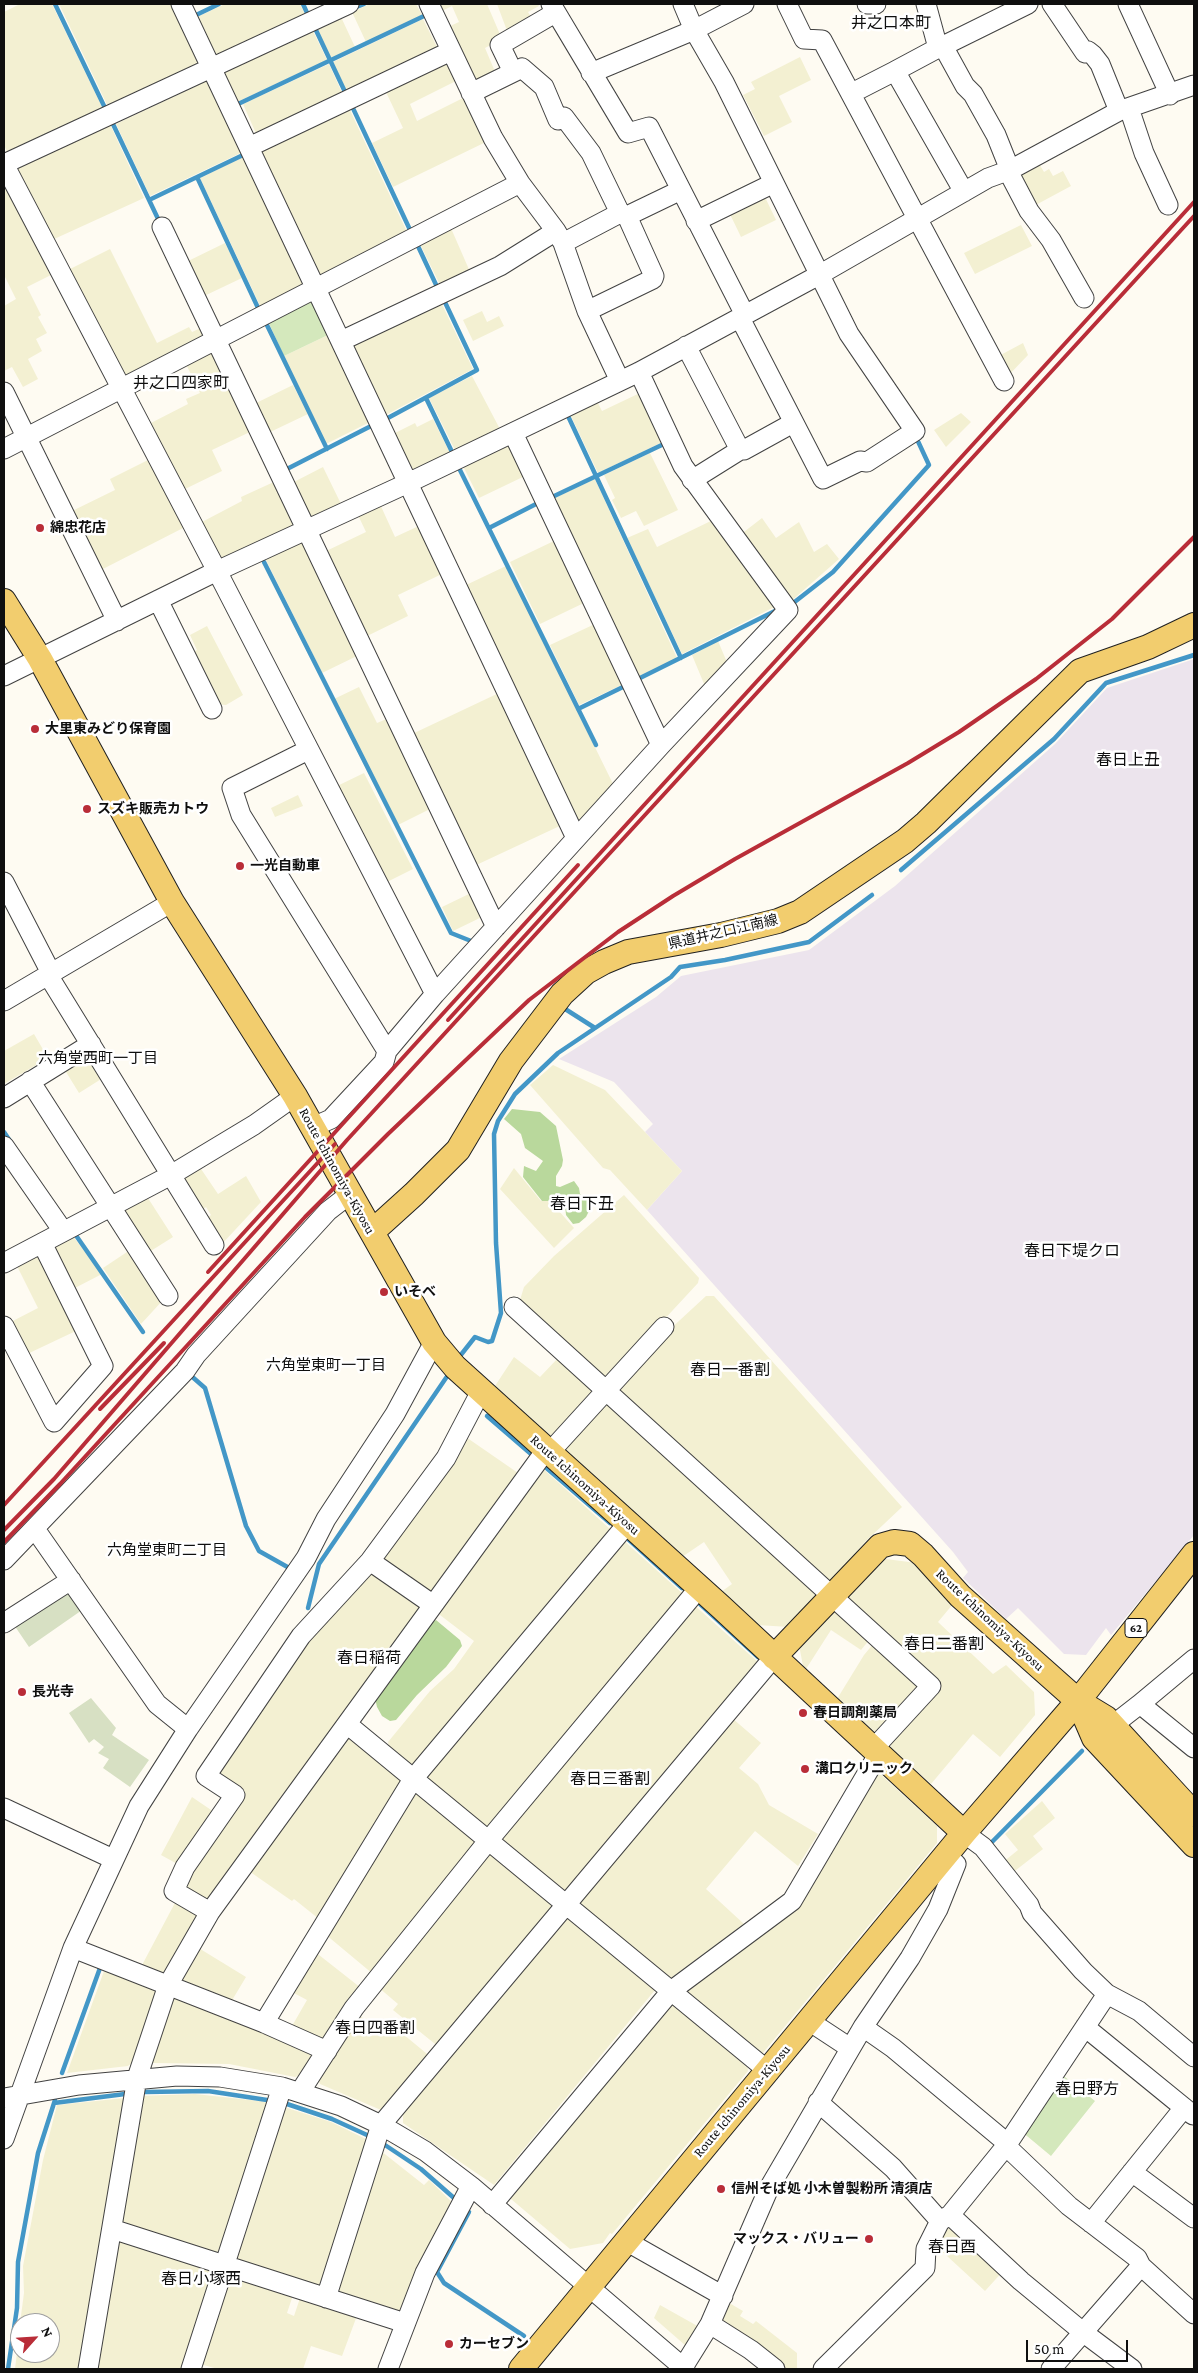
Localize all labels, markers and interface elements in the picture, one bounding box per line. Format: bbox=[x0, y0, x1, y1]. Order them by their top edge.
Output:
district label: 井之口本町 bbox=[851, 13, 931, 33]
district label: 井之口四家町 bbox=[133, 373, 229, 393]
place label: 綿忠花店 bbox=[50, 520, 106, 536]
marker: 綿忠花店 bbox=[34, 522, 46, 534]
place label: 大里東みどり保育園 bbox=[45, 721, 171, 737]
marker: 大里東みどり保育園 bbox=[29, 723, 41, 735]
district label: 春日上丑 bbox=[1096, 750, 1160, 770]
place label: スズキ販売カトウ bbox=[97, 801, 209, 817]
marker: スズキ販売カトウ bbox=[81, 803, 93, 815]
place label: 一光自動車 bbox=[250, 858, 320, 874]
marker: 一光自動車 bbox=[234, 860, 246, 872]
street label: 県道井之口江南線 bbox=[667, 911, 779, 953]
district label: 六角堂西町一丁目 bbox=[38, 1049, 158, 1067]
street label: Route Ichinomiya-Kiyosu bbox=[295, 1105, 379, 1237]
district label: 春日下丑 bbox=[550, 1194, 614, 1214]
district label: 春日下堤クロ bbox=[1024, 1241, 1120, 1261]
place label: いそべ bbox=[394, 1284, 436, 1300]
marker: いそべ bbox=[378, 1286, 390, 1298]
district label: 六角堂東町一丁目 bbox=[266, 1356, 386, 1374]
district label: 春日一番割 bbox=[690, 1360, 770, 1380]
street label: Route Ichinomiya-Kiyosu bbox=[527, 1431, 643, 1539]
district label: 六角堂東町二丁目 bbox=[107, 1541, 227, 1559]
street label: Route Ichinomiya-Kiyosu bbox=[932, 1566, 1048, 1674]
road number: 62 bbox=[1125, 1619, 1147, 1638]
district label: 春日二番割 bbox=[904, 1634, 984, 1654]
district label: 春日稲荷 bbox=[337, 1648, 401, 1668]
place label: 長光寺 bbox=[32, 1684, 74, 1700]
marker: 長光寺 bbox=[16, 1686, 28, 1698]
place label: 春日調剤薬局 bbox=[813, 1705, 897, 1721]
marker: 春日調剤薬局 bbox=[797, 1707, 809, 1719]
place label: 溝口クリニック bbox=[815, 1761, 913, 1777]
marker: 溝口クリニック bbox=[799, 1763, 811, 1775]
district label: 春日三番割 bbox=[570, 1769, 650, 1789]
district label: 春日四番割 bbox=[335, 2018, 415, 2038]
street label: Route Ichinomiya-Kiyosu bbox=[690, 2041, 794, 2161]
district label: 春日野方 bbox=[1055, 2079, 1119, 2099]
place label: 信州そば処 小木曽製粉所 清須店 bbox=[731, 2181, 932, 2197]
marker: 信州そば処 小木曽製粉所 清須店 bbox=[715, 2183, 727, 2195]
place label: マックス・バリュー bbox=[733, 2231, 859, 2247]
marker: マックス・バリュー bbox=[863, 2233, 875, 2245]
district label: 春日酉 bbox=[928, 2237, 976, 2257]
district label: 春日小塚西 bbox=[161, 2269, 241, 2289]
north arrow bbox=[10, 2313, 60, 2363]
text: N bbox=[38, 2324, 57, 2340]
scale bar bbox=[1028, 2330, 1130, 2362]
place label: カーセブン bbox=[459, 2336, 529, 2352]
marker: カーセブン bbox=[443, 2338, 455, 2350]
text: 50 m bbox=[1034, 2341, 1064, 2357]

